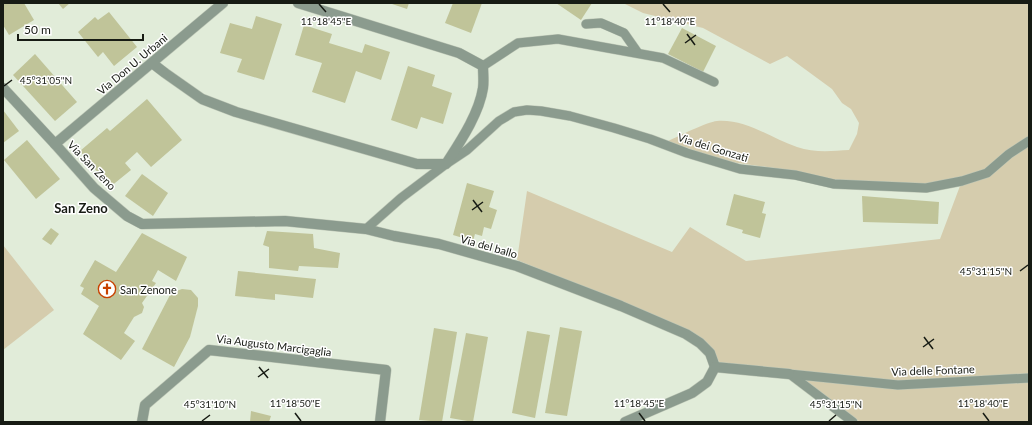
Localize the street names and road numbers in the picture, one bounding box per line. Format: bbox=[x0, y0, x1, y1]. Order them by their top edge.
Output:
street label: Via Don U. Urbani bbox=[94, 31, 170, 97]
street label: Via dei Gonzati bbox=[676, 130, 750, 164]
street label: Via San Zeno bbox=[65, 138, 119, 192]
street label: Via del ballo bbox=[459, 232, 519, 260]
street label: Via Augusto Marcigaglia bbox=[216, 331, 332, 359]
street label: Via delle Fontane bbox=[891, 362, 975, 378]

